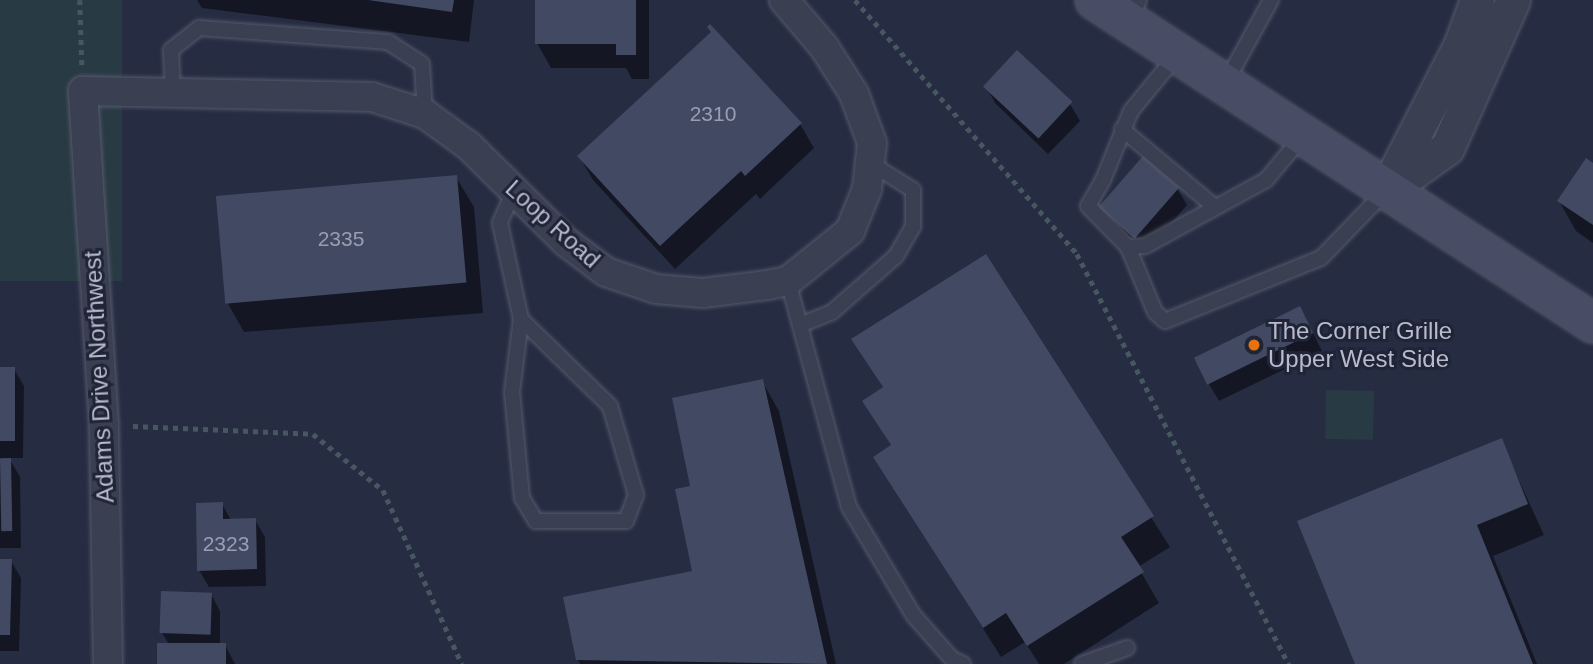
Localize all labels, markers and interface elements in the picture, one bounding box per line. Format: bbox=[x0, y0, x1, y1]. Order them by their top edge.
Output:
house number: 2310 bbox=[690, 101, 736, 127]
street label: Loop Road bbox=[500, 174, 606, 274]
house number: 2335 bbox=[318, 226, 364, 252]
street label: Adams Drive Northwest bbox=[78, 250, 120, 504]
place label: The Corner Grille Upper West Side bbox=[1268, 317, 1452, 373]
marker: The Corner Grille Upper West Side bbox=[1246, 337, 1262, 353]
house number: 2323 bbox=[203, 531, 249, 557]

